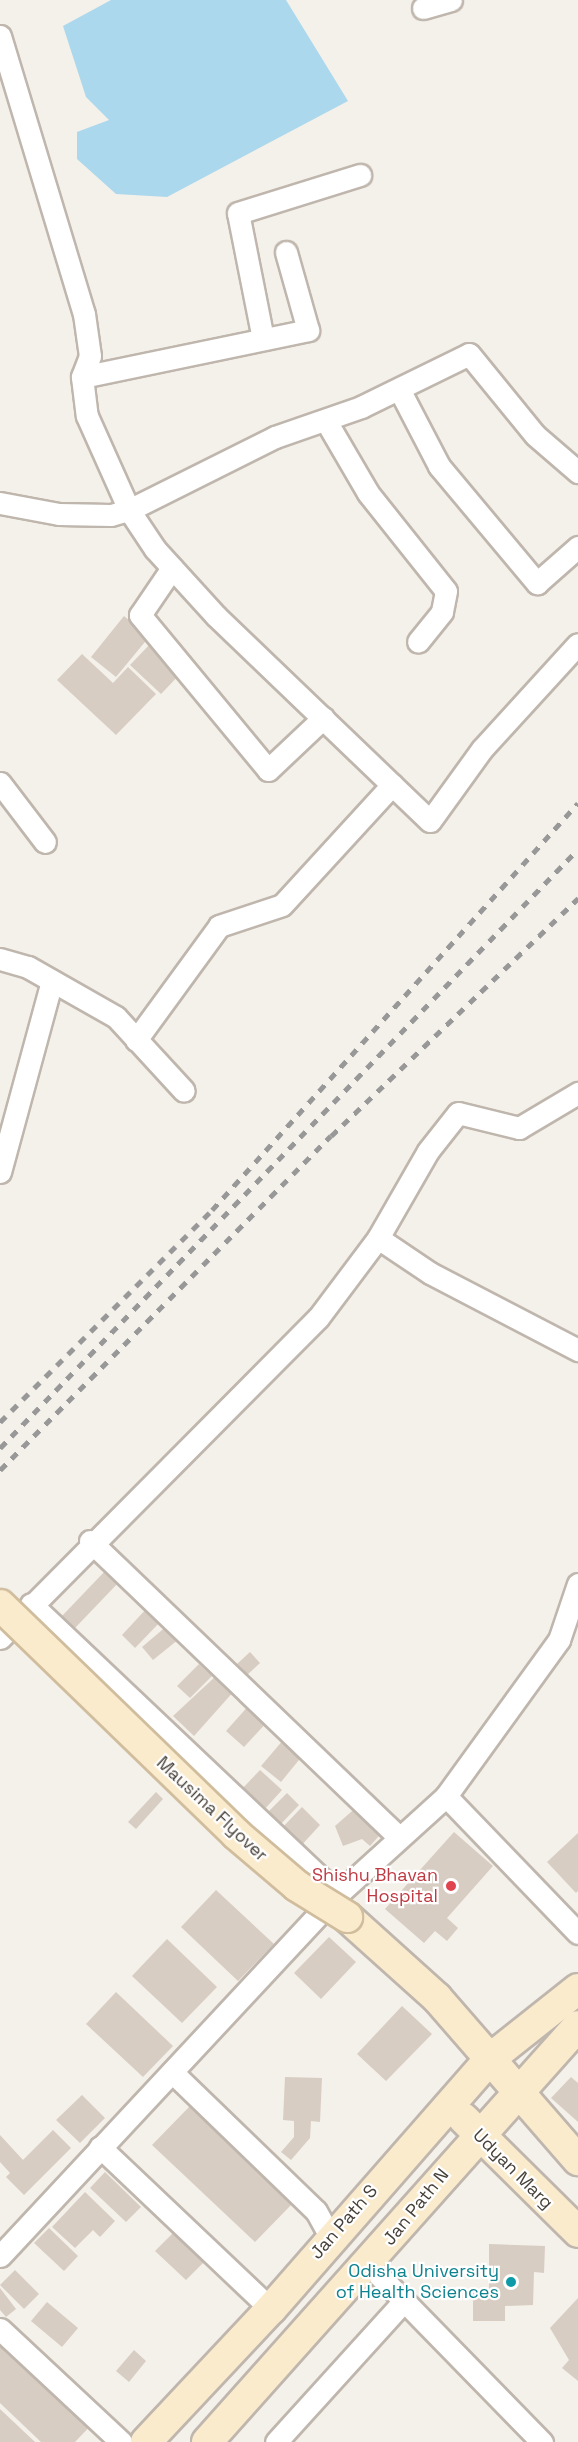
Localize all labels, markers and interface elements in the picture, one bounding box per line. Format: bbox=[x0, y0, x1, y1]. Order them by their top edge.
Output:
street label: Mausima Flyover bbox=[152, 1752, 272, 1866]
place label: Shishu Bhavan Hospital bbox=[312, 1865, 438, 1908]
marker: Shishu Bhavan Hospital bbox=[442, 1877, 460, 1895]
street label: Udyan Marg bbox=[468, 2124, 558, 2214]
street label: Jan Path N bbox=[378, 2164, 454, 2250]
street label: Jan Path S bbox=[306, 2180, 382, 2264]
place label: Odisha University of Health Sciences bbox=[336, 2261, 499, 2304]
marker: Odisha University of Health Sciences bbox=[504, 2275, 518, 2289]

